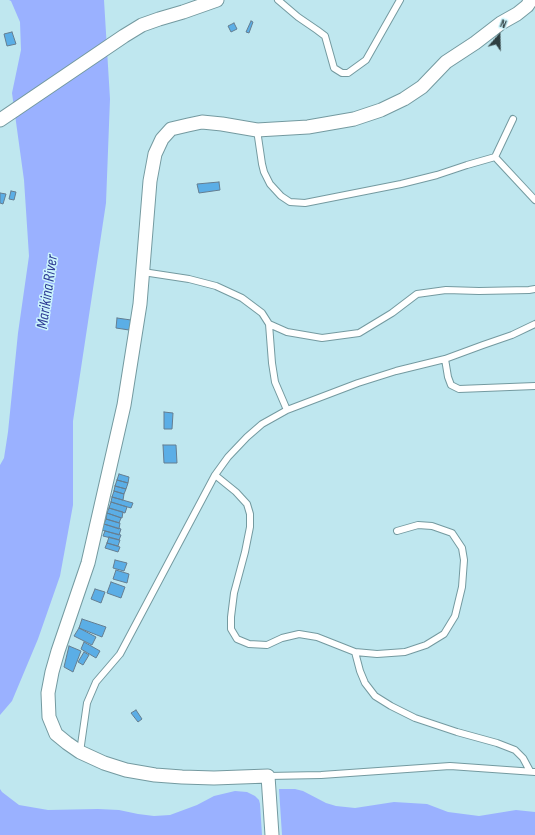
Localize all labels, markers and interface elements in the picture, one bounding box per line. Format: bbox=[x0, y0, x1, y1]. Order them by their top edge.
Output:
north arrow bbox=[479, 16, 519, 56]
text: N bbox=[498, 17, 508, 31]
water label: Marikina River bbox=[33, 254, 63, 330]

